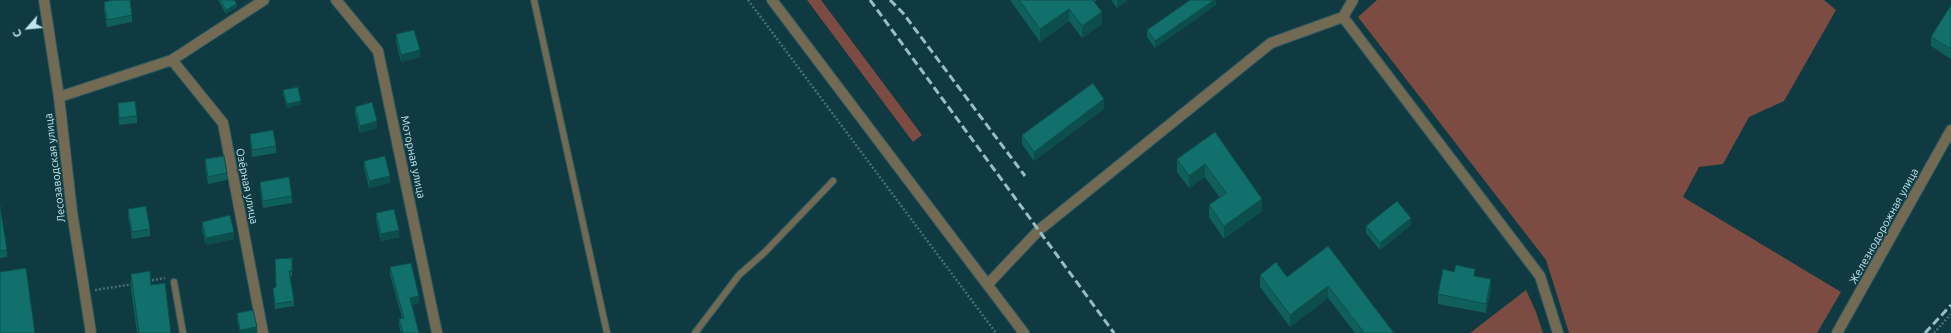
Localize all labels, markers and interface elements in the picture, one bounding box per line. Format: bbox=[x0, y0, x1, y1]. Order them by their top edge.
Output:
north arrow bbox=[8, 8, 48, 48]
text: С bbox=[10, 28, 24, 39]
street label: Лесозаводская улица bbox=[42, 113, 68, 223]
street label: Моторная улица bbox=[398, 114, 428, 200]
street label: Озёрная улица bbox=[233, 147, 261, 225]
street label: Железнодорожная улица bbox=[1847, 166, 1921, 286]

